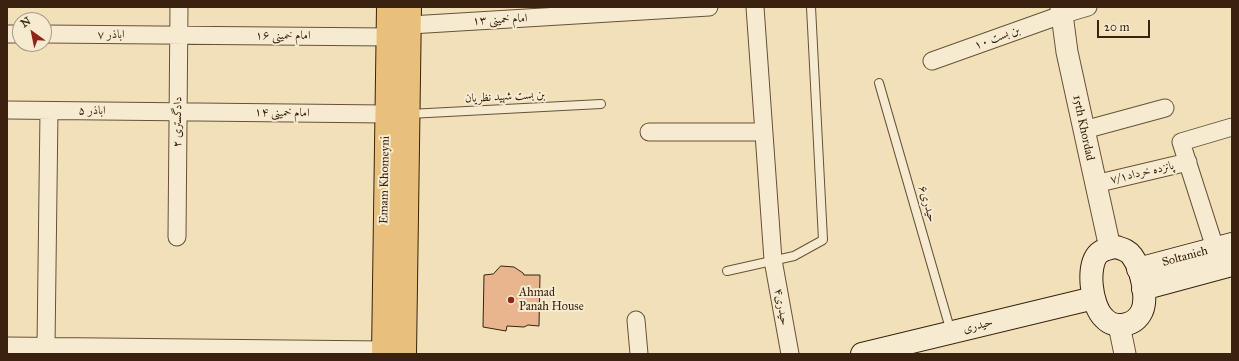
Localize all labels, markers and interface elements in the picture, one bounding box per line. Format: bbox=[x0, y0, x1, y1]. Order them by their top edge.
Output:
street label: امام خمینی ۱۳ bbox=[472, 11, 528, 29]
north arrow bbox=[12, 12, 52, 52]
scale bar bbox=[1099, 12, 1152, 38]
text: N bbox=[18, 14, 33, 30]
text: 20 m bbox=[1104, 20, 1130, 34]
street label: بن بست ۱۰ bbox=[972, 23, 1022, 53]
street label: اباذر ۷ bbox=[97, 28, 125, 42]
street label: امام خمینی ۱۶ bbox=[255, 29, 311, 43]
street label: بن بست شهید نظریان bbox=[464, 88, 546, 106]
street label: 15th Khordad bbox=[1069, 94, 1097, 162]
street label: دادگستری ۲ bbox=[170, 96, 186, 148]
street label: اباذر ۵ bbox=[78, 104, 106, 118]
street label: امام خمینی ۱۴ bbox=[254, 105, 310, 121]
street label: Emam Khomeyni bbox=[377, 136, 393, 224]
street label: پانزده خرداد۷/۱ bbox=[1109, 159, 1175, 187]
street label: حیدری۶ bbox=[915, 184, 939, 224]
street label: Soltanieh bbox=[1160, 244, 1210, 270]
place label: Ahmad Panah House bbox=[519, 286, 584, 314]
street label: حیدری۴ bbox=[771, 287, 791, 327]
marker: Ahmad Panah House bbox=[506, 295, 516, 305]
street label: حیدری bbox=[962, 315, 994, 337]

